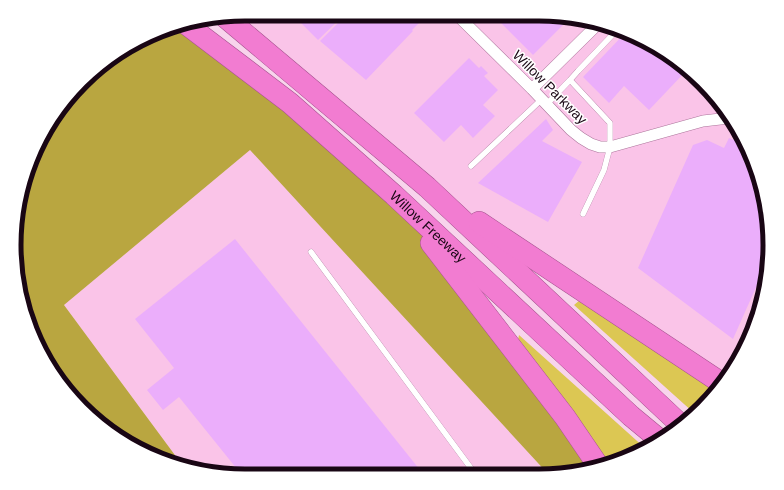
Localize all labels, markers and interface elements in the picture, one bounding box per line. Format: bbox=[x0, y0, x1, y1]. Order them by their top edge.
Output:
street label: Willow Parkway bbox=[510, 47, 590, 127]
street label: Willow Freeway bbox=[387, 187, 469, 266]

